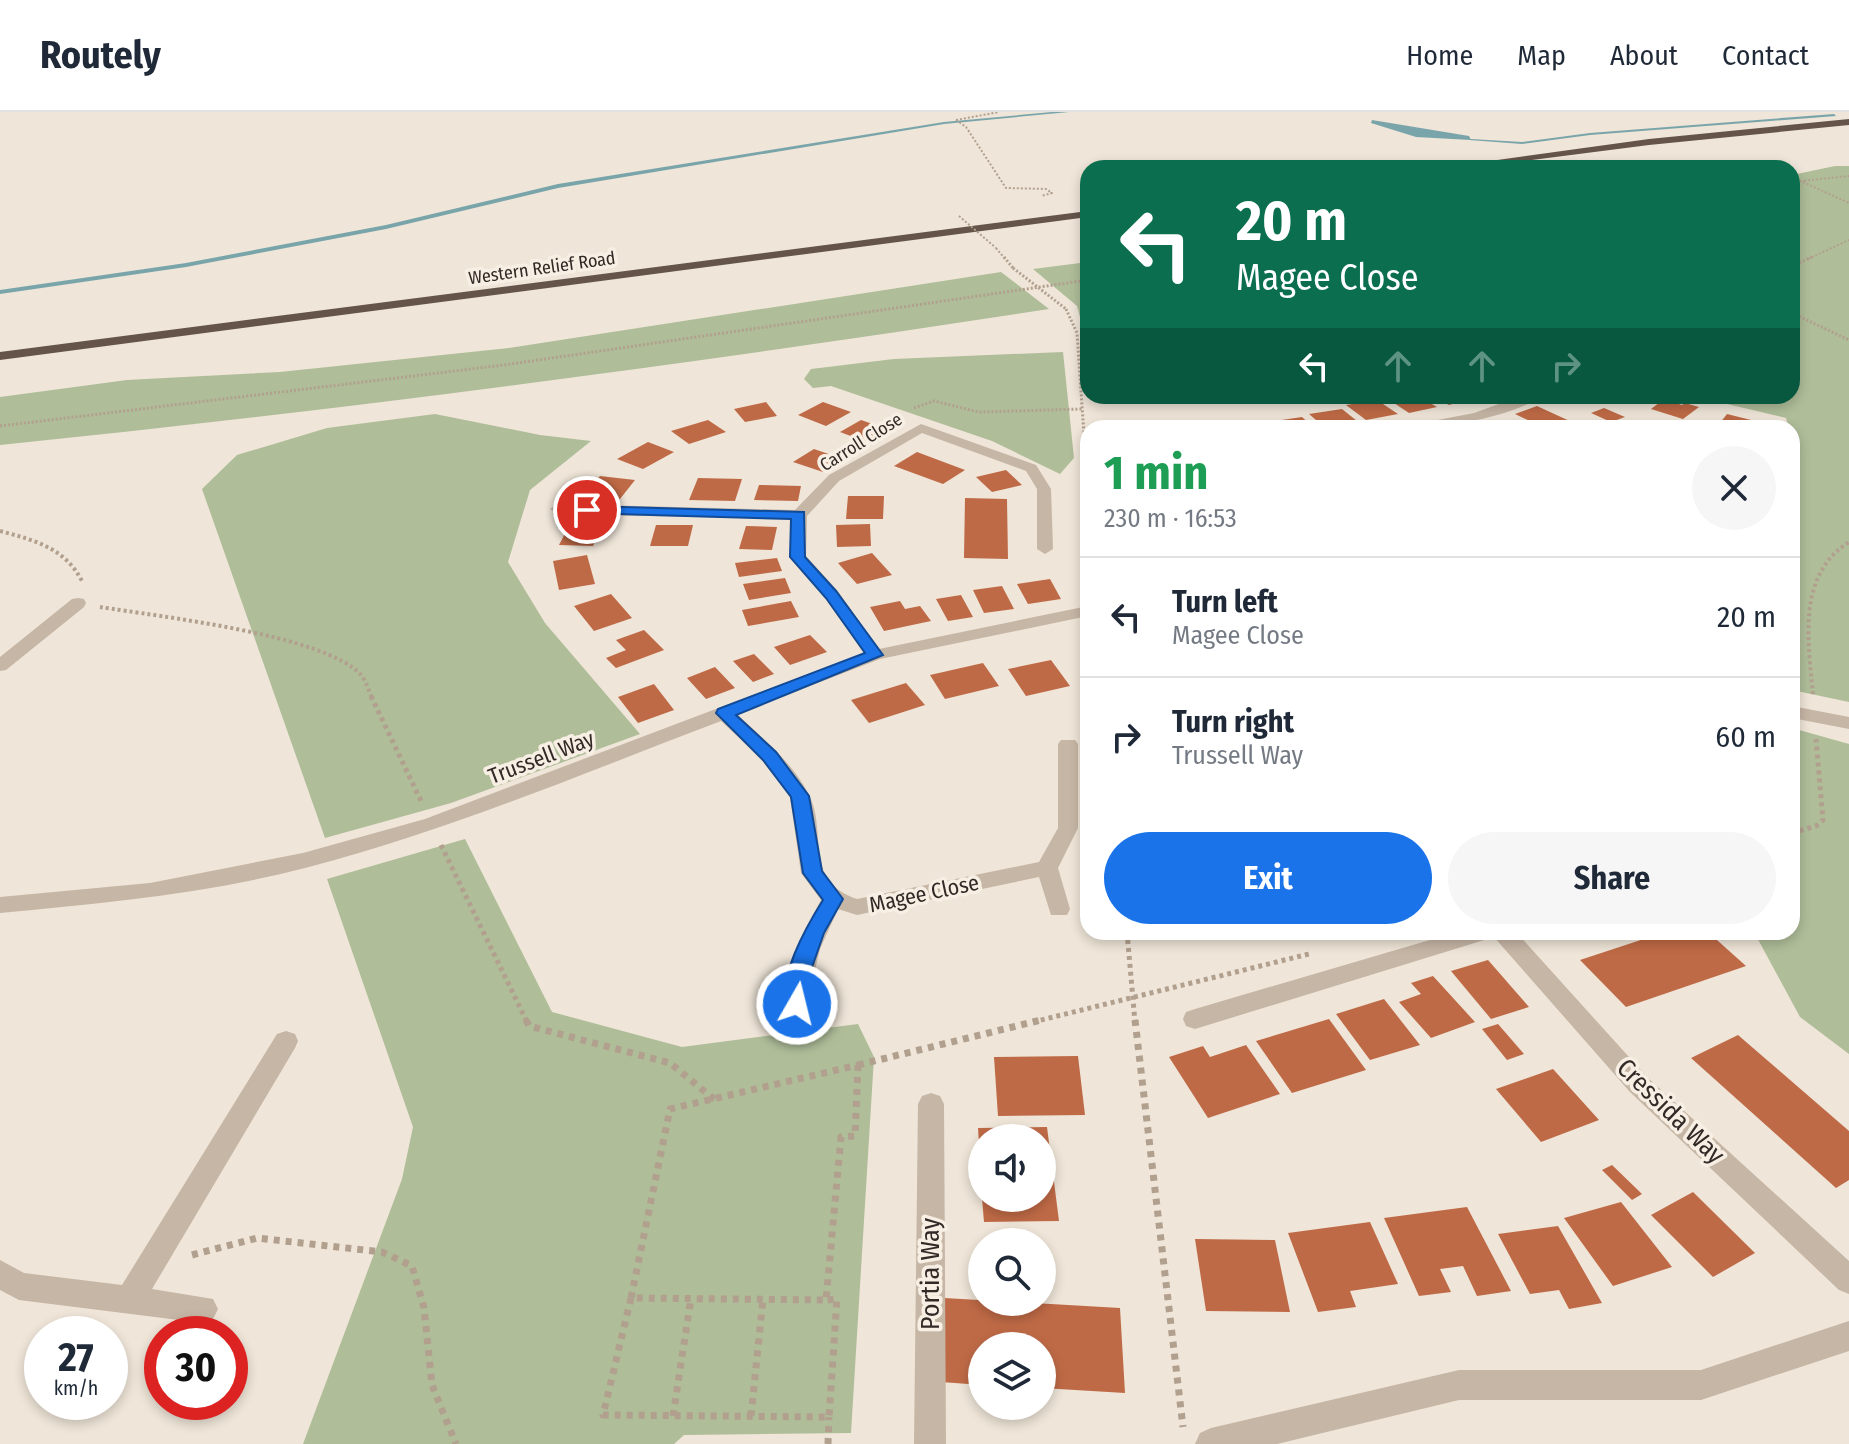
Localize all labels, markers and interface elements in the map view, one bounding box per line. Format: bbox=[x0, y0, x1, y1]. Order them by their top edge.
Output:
text: Routely bbox=[40, 32, 161, 78]
text: Home bbox=[1406, 39, 1473, 72]
text: Map bbox=[1517, 39, 1566, 72]
text: About bbox=[1610, 39, 1678, 72]
text: Contact bbox=[1722, 39, 1809, 72]
text: 20 m bbox=[1236, 188, 1347, 255]
icon: left bbox=[1104, 192, 1208, 296]
street label: Western Relief Road bbox=[467, 247, 617, 289]
text: Magee Close bbox=[1236, 256, 1419, 300]
icon: left bbox=[1292, 344, 1336, 388]
icon: ahead bbox=[1376, 344, 1420, 388]
icon: ahead bbox=[1460, 344, 1504, 388]
icon: right bbox=[1544, 344, 1588, 388]
street label: Carroll Close bbox=[816, 408, 906, 476]
text: 1 min bbox=[1104, 444, 1209, 502]
button: close bbox=[1692, 446, 1776, 530]
pin bbox=[553, 476, 621, 544]
icon: arrive bbox=[565, 488, 609, 532]
text: 230 m · 16:53 bbox=[1104, 503, 1237, 534]
text: Turn left bbox=[1172, 584, 1278, 620]
icon: left bbox=[1104, 595, 1148, 639]
text: 20 m bbox=[1717, 599, 1776, 635]
text: Magee Close bbox=[1172, 620, 1304, 651]
text: Turn right bbox=[1172, 704, 1294, 740]
icon: right bbox=[1104, 715, 1148, 759]
text: 60 m bbox=[1715, 719, 1776, 755]
street label: Trussell Way bbox=[485, 725, 598, 790]
text: Trussell Way bbox=[1172, 740, 1303, 771]
button: Exit bbox=[1104, 832, 1432, 924]
button: Share bbox=[1448, 832, 1776, 924]
street label: Magee Close bbox=[867, 869, 981, 918]
position arrow bbox=[755, 962, 839, 1046]
street label: Cressida Way bbox=[1610, 1052, 1731, 1171]
map controls bbox=[968, 1124, 1056, 1420]
button: sound bbox=[968, 1124, 1056, 1212]
street label: Portia Way bbox=[915, 1218, 946, 1330]
button: search bbox=[968, 1228, 1056, 1316]
speed limit sign: 30 bbox=[144, 1316, 248, 1420]
button: layers bbox=[968, 1332, 1056, 1420]
text: 27 bbox=[58, 1334, 94, 1382]
text: km/h bbox=[54, 1376, 98, 1400]

